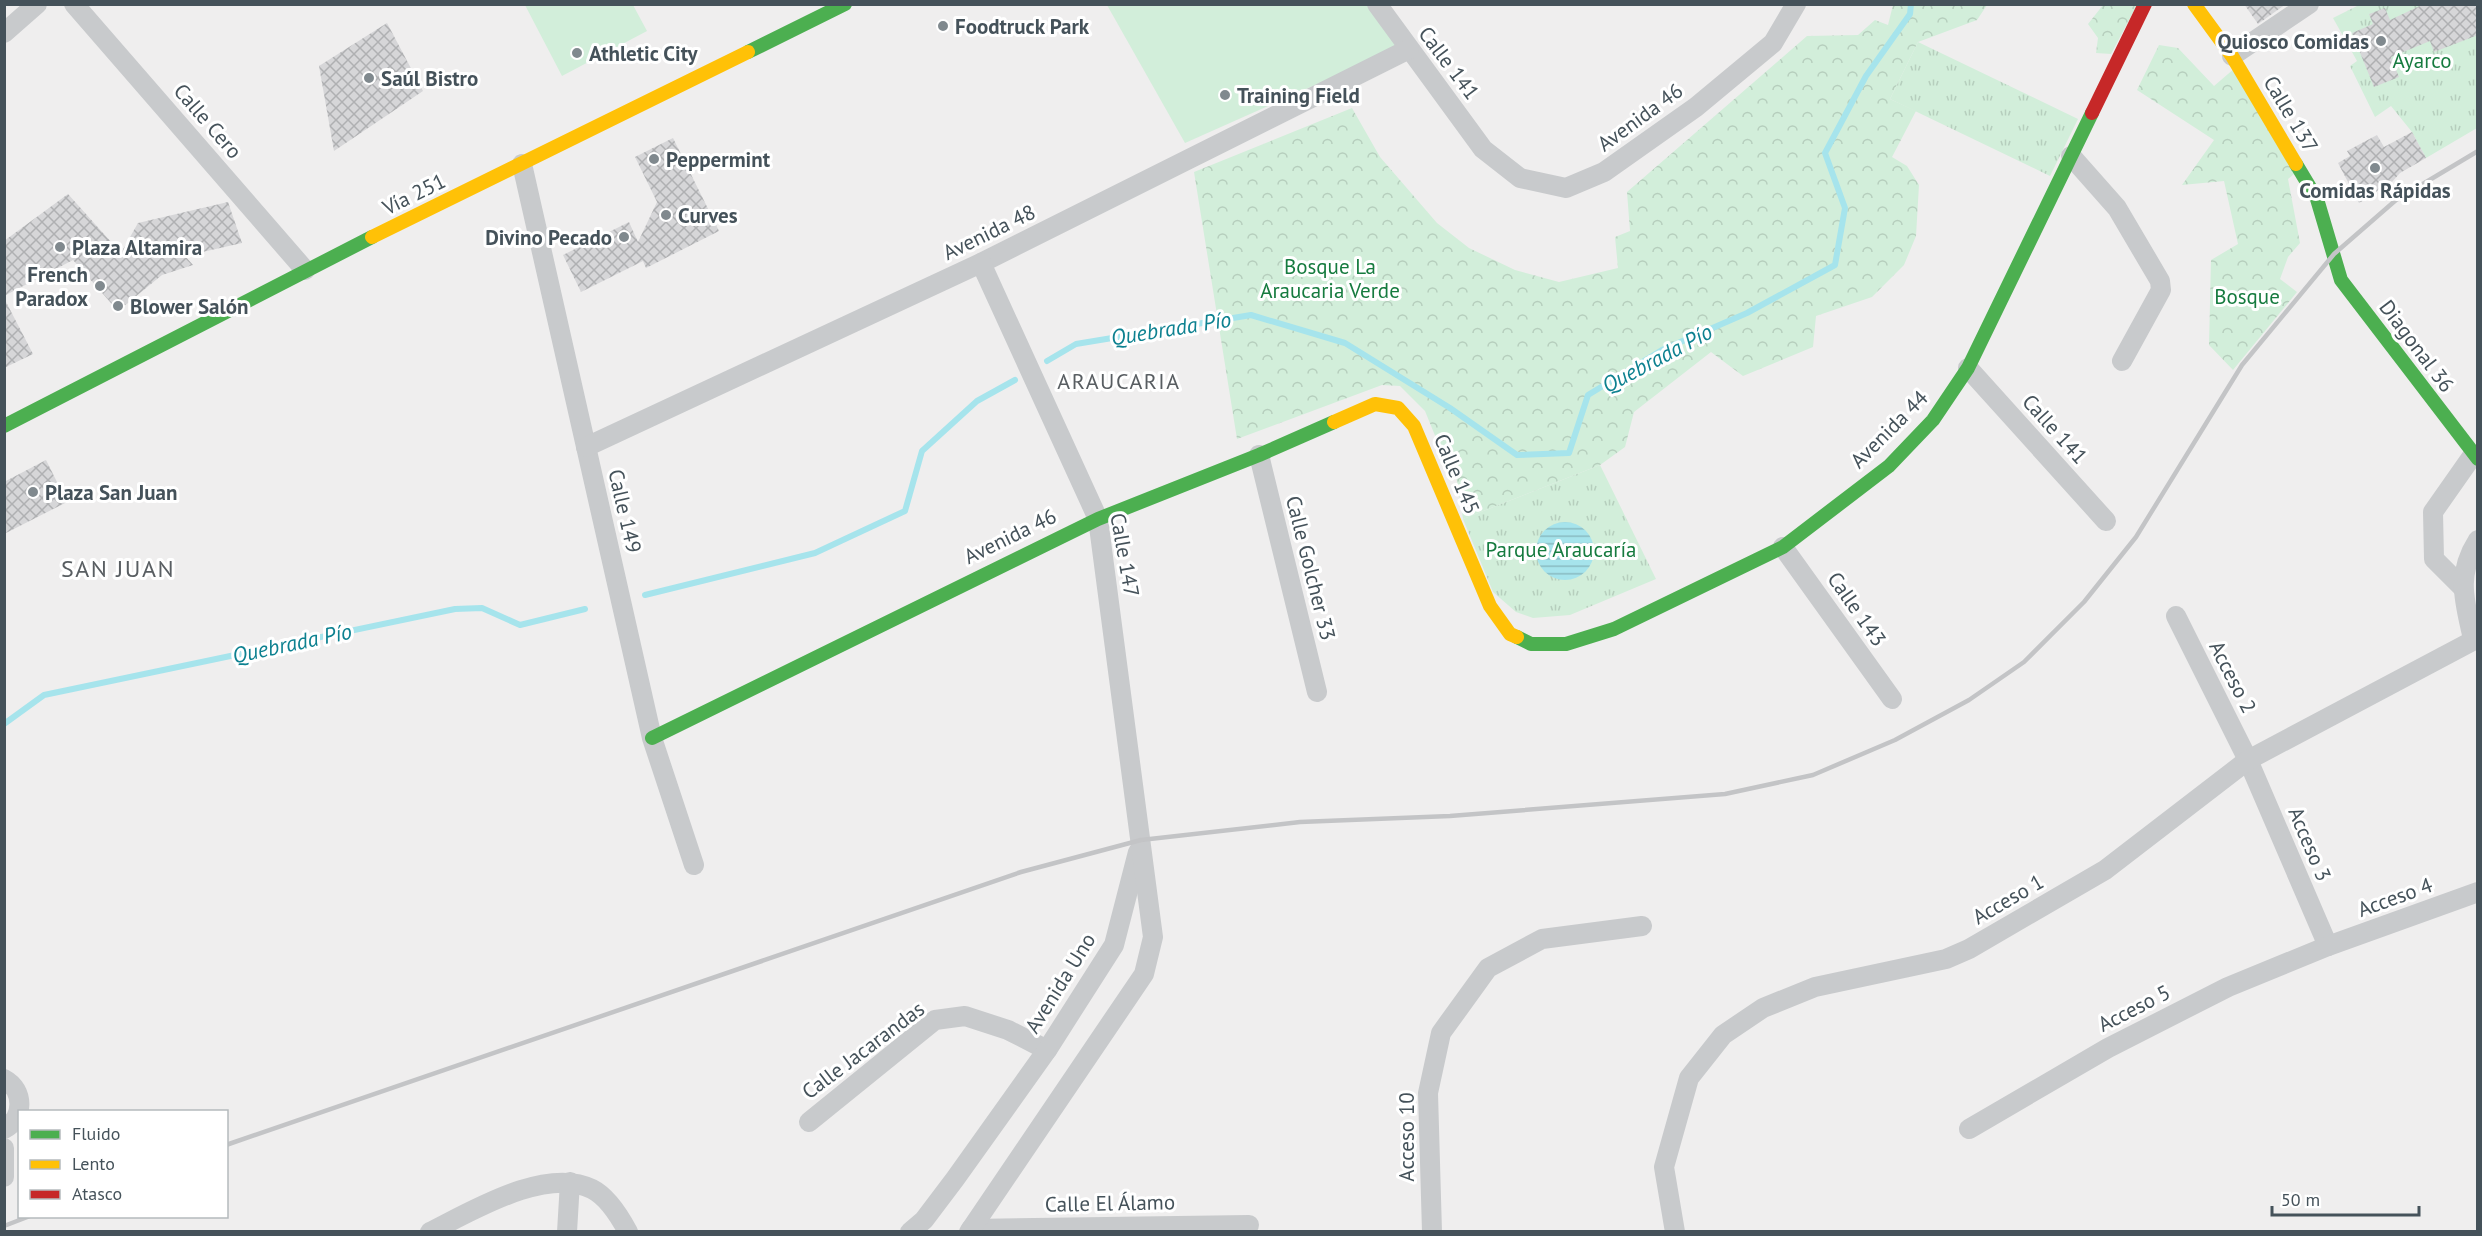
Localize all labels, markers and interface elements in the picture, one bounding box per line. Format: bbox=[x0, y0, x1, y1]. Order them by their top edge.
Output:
place label: Foodtruck Park bbox=[955, 13, 1090, 40]
marker: Foodtruck Park bbox=[936, 19, 950, 33]
street label: Calle 141 bbox=[1413, 21, 1485, 105]
place label: Quiosco Comidas bbox=[2217, 28, 2369, 55]
marker: Quiosco Comidas bbox=[2374, 34, 2388, 48]
place label: Athletic City bbox=[589, 40, 699, 67]
marker: Athletic City bbox=[570, 46, 584, 60]
park label: Ayarco bbox=[2392, 47, 2452, 74]
place label: Saúl Bistro bbox=[381, 65, 478, 92]
marker: Saúl Bistro bbox=[362, 71, 376, 85]
street label: Calle 137 bbox=[2258, 71, 2324, 157]
street label: Avenida 46 bbox=[1592, 77, 1688, 157]
street label: Calle Cero bbox=[168, 78, 248, 164]
place label: Training Field bbox=[1237, 82, 1360, 109]
marker: Training Field bbox=[1218, 88, 1232, 102]
place label: Peppermint bbox=[666, 146, 771, 173]
marker: Peppermint bbox=[647, 152, 661, 166]
marker: Comidas Rápidas bbox=[2368, 161, 2382, 175]
street label: Vía 251 bbox=[377, 167, 450, 221]
place label: Comidas Rápidas bbox=[2299, 177, 2451, 204]
street label: Avenida 48 bbox=[938, 198, 1040, 266]
place label: Curves bbox=[678, 202, 738, 229]
marker: Curves bbox=[659, 208, 673, 222]
place label: Divino Pecado bbox=[485, 224, 612, 251]
marker: Divino Pecado bbox=[617, 230, 631, 244]
place label: Plaza Altamira bbox=[72, 234, 202, 261]
marker: Plaza Altamira bbox=[53, 240, 67, 254]
park label: Bosque La Araucaria Verde bbox=[1260, 253, 1400, 304]
place label: French Paradox bbox=[15, 261, 88, 312]
marker: French Paradox bbox=[93, 279, 107, 293]
park label: Bosque bbox=[2214, 283, 2280, 310]
place label: Blower Salón bbox=[130, 293, 248, 320]
street label: Diagonal 36 bbox=[2373, 294, 2461, 398]
marker: Blower Salón bbox=[111, 299, 125, 313]
water label: Quebrada Pío bbox=[1109, 305, 1233, 351]
water label: Quebrada Pío bbox=[1597, 317, 1717, 399]
district label: ARAUCARIA bbox=[1057, 367, 1181, 395]
street label: Avenida 44 bbox=[1844, 384, 1934, 474]
street label: Calle 141 bbox=[2017, 388, 2093, 470]
street label: Calle 145 bbox=[1428, 430, 1486, 518]
street label: Calle 149 bbox=[602, 467, 648, 555]
place label: Plaza San Juan bbox=[45, 479, 177, 506]
marker: Plaza San Juan bbox=[26, 485, 40, 499]
street label: Calle Golcher 33 bbox=[1280, 493, 1342, 643]
street label: Avenida 46 bbox=[959, 502, 1061, 570]
street label: Calle 147 bbox=[1104, 511, 1146, 599]
park label: Parque Araucaría bbox=[1486, 536, 1637, 563]
district label: SAN JUAN bbox=[61, 553, 175, 584]
street label: Calle 143 bbox=[1822, 566, 1892, 652]
water label: Quebrada Pío bbox=[230, 617, 354, 669]
street label: Acceso 2 bbox=[2203, 636, 2263, 718]
street label: Acceso 3 bbox=[2282, 803, 2338, 885]
street label: Acceso 1 bbox=[1968, 868, 2048, 930]
street label: Acceso 4 bbox=[2354, 871, 2436, 923]
street label: Avenida Uno bbox=[1019, 928, 1101, 1038]
street label: Acceso 5 bbox=[2093, 978, 2175, 1038]
street label: Calle Jacarandas bbox=[796, 995, 930, 1105]
street label: Acceso 10 bbox=[1393, 1092, 1420, 1182]
legend bbox=[18, 1110, 228, 1218]
text: Fluido bbox=[72, 1122, 120, 1145]
text: Lento bbox=[72, 1152, 115, 1175]
scale bar bbox=[2272, 1179, 2419, 1217]
text: Atasco bbox=[72, 1182, 122, 1205]
street label: Calle El Álamo bbox=[1045, 1188, 1175, 1218]
text: 50 m bbox=[2281, 1188, 2320, 1211]

